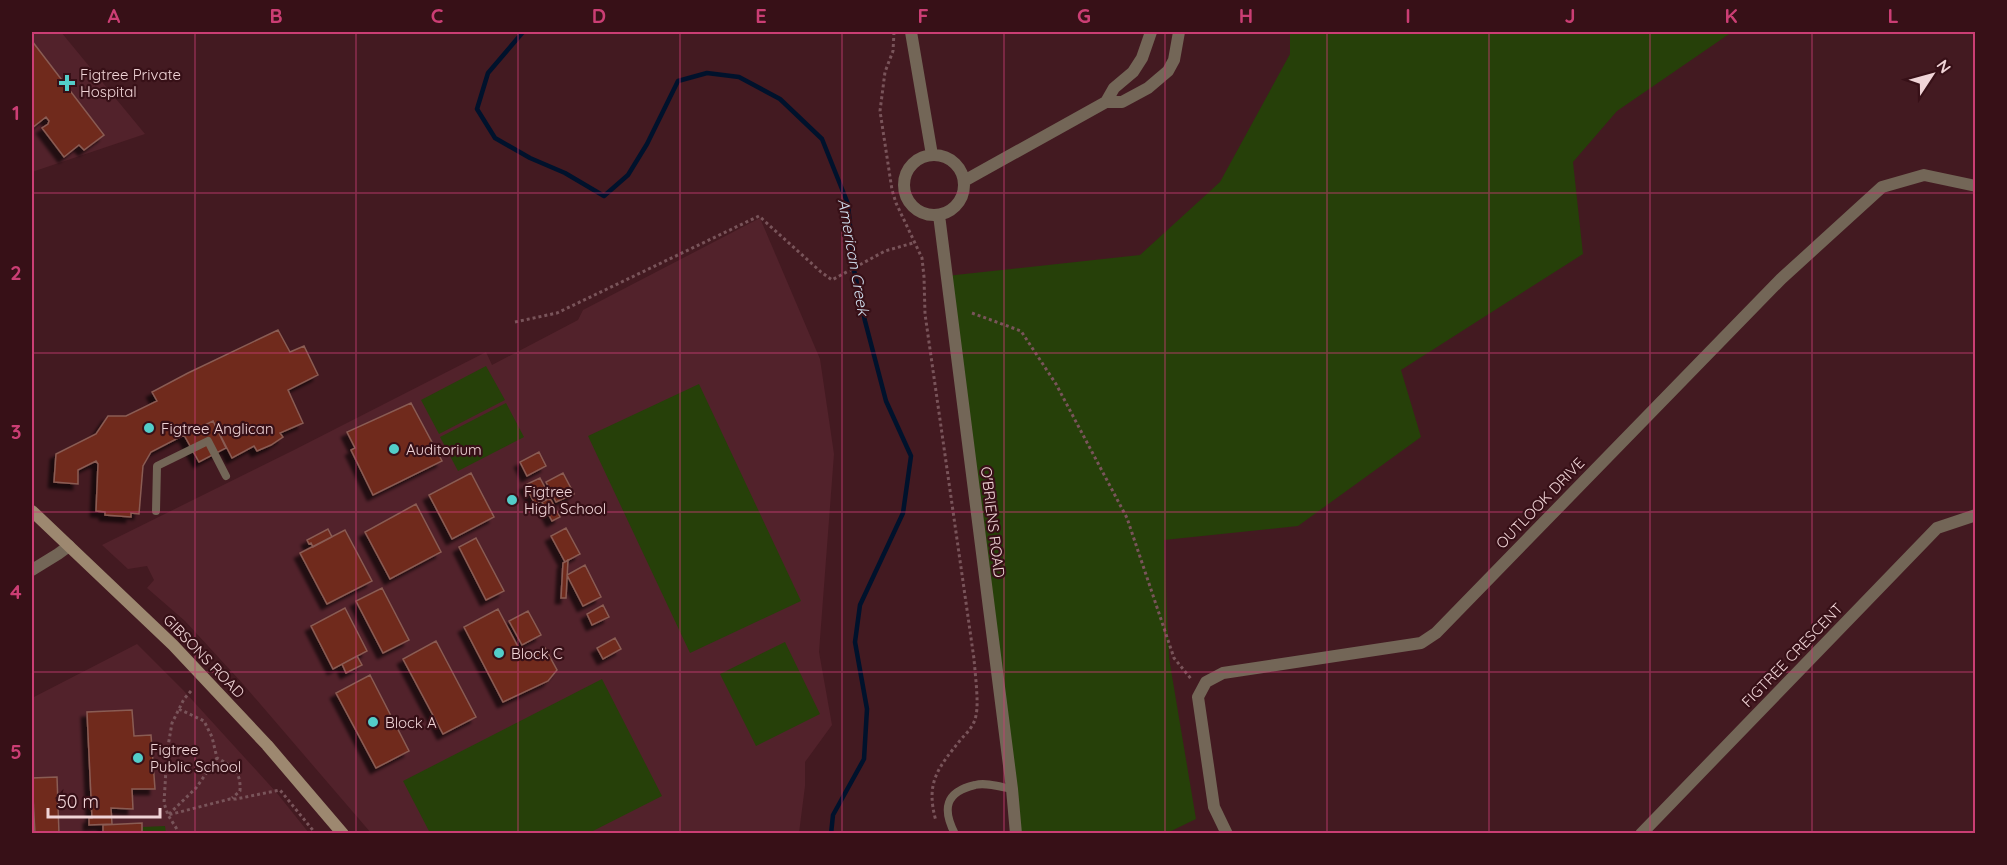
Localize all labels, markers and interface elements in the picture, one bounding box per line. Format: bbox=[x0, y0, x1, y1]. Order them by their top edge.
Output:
text: A bbox=[108, 3, 121, 28]
text: B bbox=[269, 3, 283, 28]
text: C bbox=[431, 3, 444, 28]
text: D bbox=[592, 3, 606, 28]
text: E bbox=[755, 3, 767, 28]
text: F bbox=[917, 3, 929, 28]
text: G bbox=[1077, 3, 1091, 28]
text: H bbox=[1239, 3, 1253, 28]
text: I bbox=[1405, 3, 1411, 28]
text: J bbox=[1564, 3, 1576, 28]
text: K bbox=[1724, 3, 1738, 28]
text: L bbox=[1887, 3, 1899, 28]
north arrow bbox=[1902, 45, 1962, 105]
text: N bbox=[1933, 56, 1956, 77]
place label: Figtree Private Hospital bbox=[80, 65, 181, 101]
marker: Figtree Private Hospital bbox=[58, 74, 76, 92]
text: 1 bbox=[12, 100, 20, 125]
water label: American Creek bbox=[834, 197, 874, 318]
text: 2 bbox=[10, 260, 22, 285]
text: 3 bbox=[11, 419, 21, 444]
place label: Figtree Anglican bbox=[161, 419, 274, 438]
marker: Figtree Anglican bbox=[142, 421, 156, 435]
place label: Auditorium bbox=[406, 440, 482, 459]
marker: Auditorium bbox=[387, 442, 401, 456]
street label: OUTLOOK DRIVE bbox=[1492, 453, 1588, 553]
street label: O'BRIENS ROAD bbox=[977, 465, 1009, 579]
place label: Figtree High School bbox=[524, 482, 606, 518]
marker: Figtree High School bbox=[505, 493, 519, 507]
text: 4 bbox=[10, 579, 22, 604]
street label: FIGTREE CRESCENT bbox=[1737, 599, 1847, 711]
street label: GIBSONS ROAD bbox=[159, 610, 249, 702]
place label: Block C bbox=[511, 644, 563, 663]
marker: Block C bbox=[492, 646, 506, 660]
place label: Block A bbox=[385, 713, 437, 732]
marker: Block A bbox=[366, 715, 380, 729]
text: 5 bbox=[10, 739, 22, 764]
place label: Figtree Public School bbox=[150, 740, 241, 776]
marker: Figtree Public School bbox=[131, 751, 145, 765]
scale bar bbox=[48, 781, 160, 819]
text: 50 m bbox=[57, 790, 99, 813]

